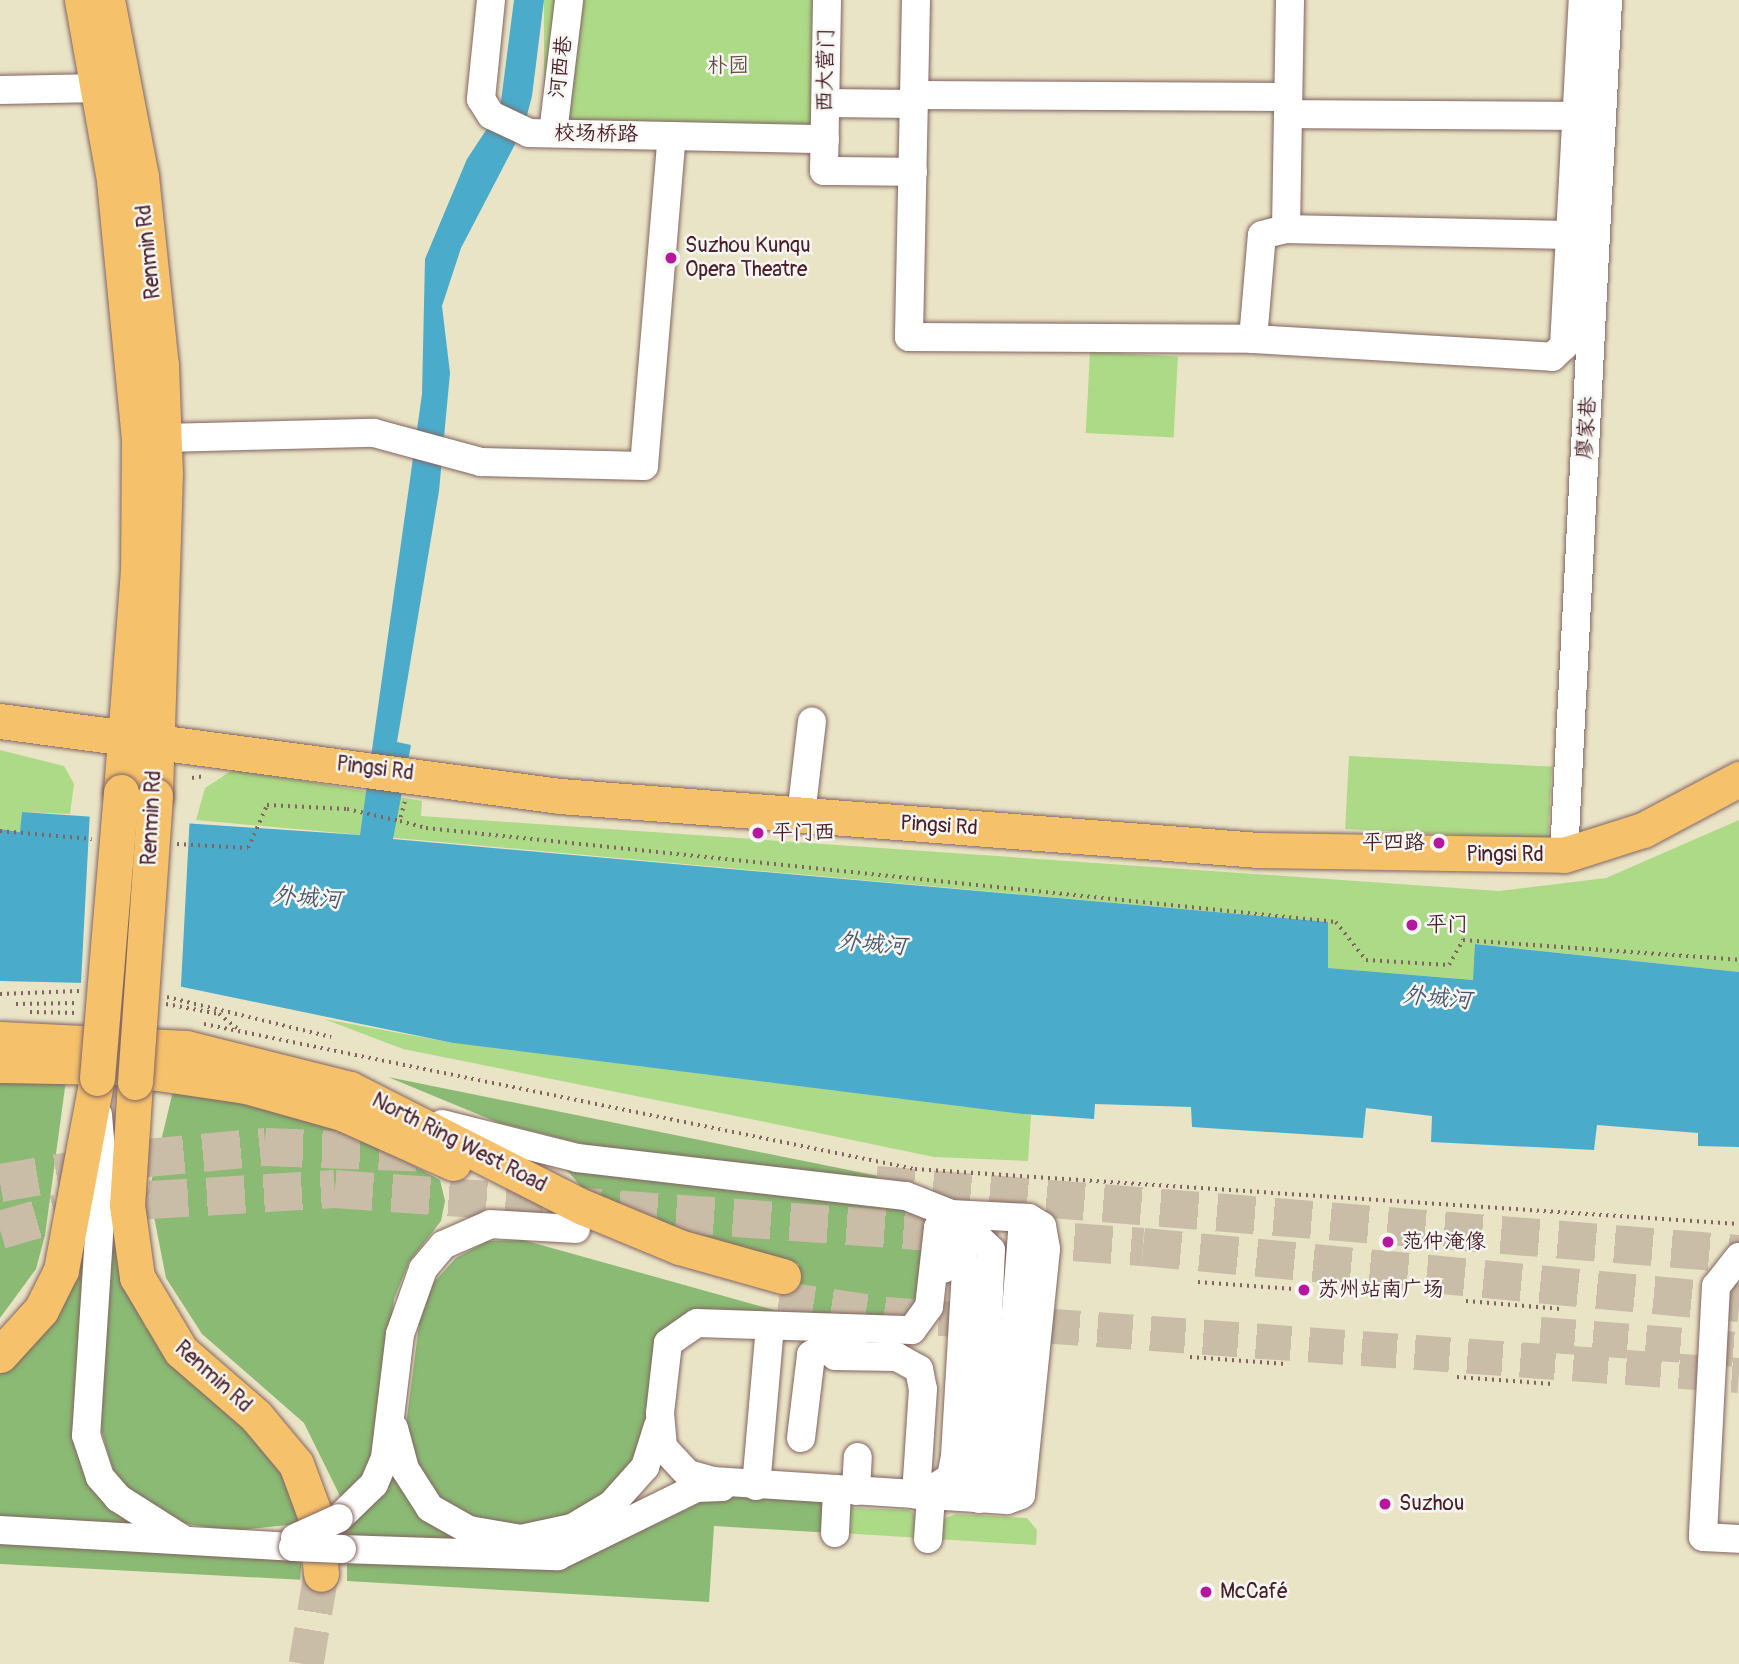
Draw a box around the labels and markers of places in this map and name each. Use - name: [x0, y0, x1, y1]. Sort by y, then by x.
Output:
- place label: Suzhou Kunqu Opera Theatre: [685, 233, 810, 283]
- marker: Suzhou Kunqu Opera Theatre: [663, 250, 679, 266]
- place label: 平门西: [772, 820, 835, 846]
- marker: 平门西: [750, 825, 766, 841]
- place label: 平四路: [1362, 830, 1425, 856]
- marker: 平四路: [1431, 835, 1447, 851]
- place label: 平门: [1426, 912, 1468, 938]
- marker: 平门: [1404, 917, 1420, 933]
- place label: 范仲淹像: [1402, 1229, 1486, 1255]
- marker: 范仲淹像: [1380, 1234, 1396, 1250]
- place label: 苏州站南广场: [1318, 1277, 1444, 1303]
- marker: 苏州站南广场: [1296, 1282, 1312, 1298]
- place label: Suzhou: [1399, 1491, 1464, 1517]
- marker: Suzhou: [1377, 1496, 1393, 1512]
- place label: McCafé: [1220, 1579, 1288, 1605]
- marker: McCafé: [1198, 1584, 1214, 1600]

